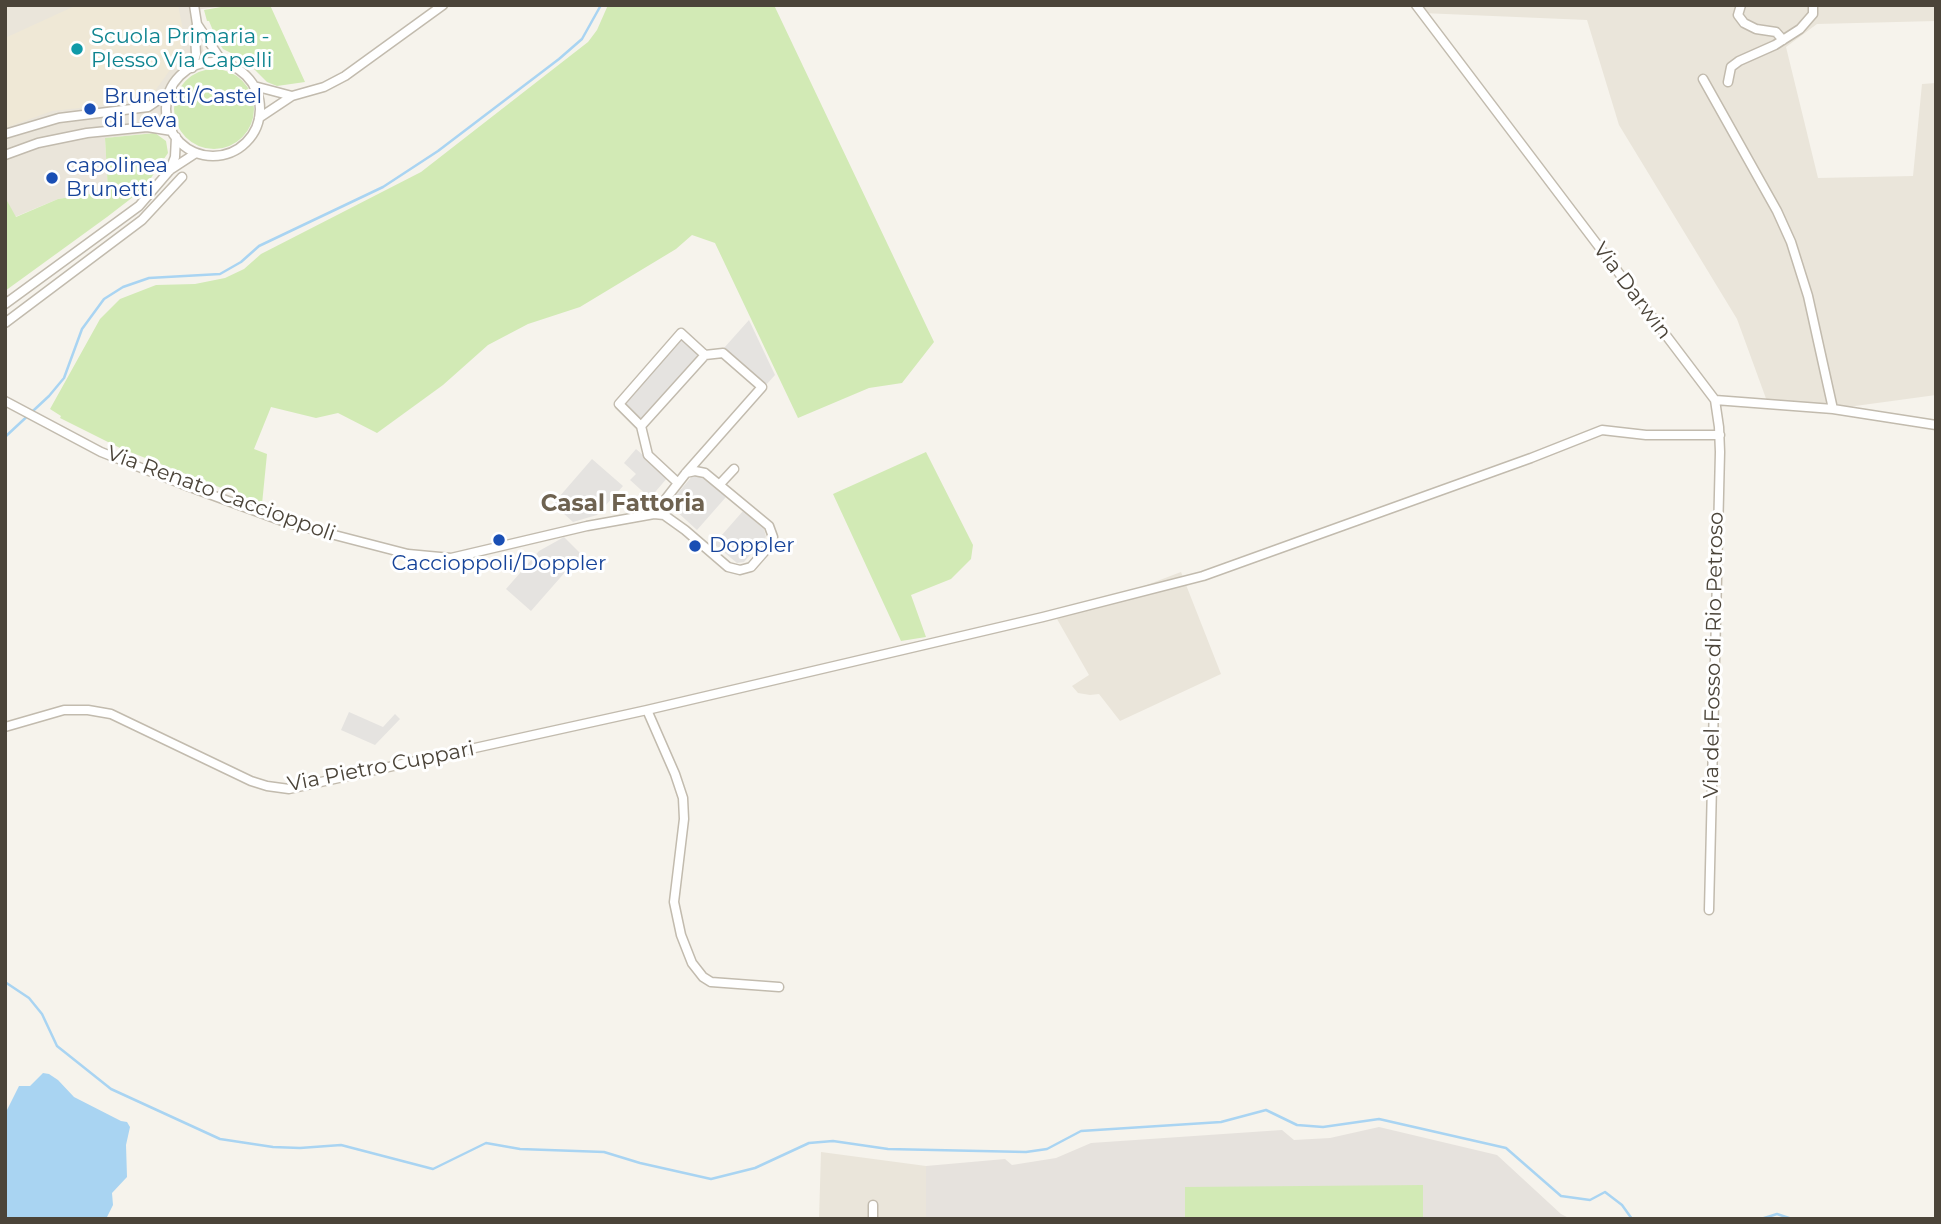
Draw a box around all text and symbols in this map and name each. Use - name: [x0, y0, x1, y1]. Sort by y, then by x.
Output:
- place label: Scuola Primaria - Plesso Via Capelli: [91, 24, 272, 74]
- marker: Scuola Primaria - Plesso Via Capelli: [69, 41, 85, 57]
- place label: Brunetti/Castel di Leva: [104, 84, 262, 134]
- marker: Brunetti/Castel di Leva: [82, 101, 98, 117]
- place label: capolinea Brunetti: [66, 153, 168, 203]
- marker: capolinea Brunetti: [44, 170, 60, 186]
- street label: Via Darwin: [1587, 238, 1677, 344]
- street label: Via Renato Caccioppoli: [103, 441, 339, 547]
- district label: Casal Fattoria: [541, 490, 705, 518]
- street label: Via del Fosso di Rio Petroso: [1699, 511, 1729, 799]
- marker: Caccioppoli/Doppler: [491, 532, 507, 548]
- place label: Doppler: [709, 533, 795, 559]
- marker: Doppler: [687, 538, 703, 554]
- place label: Caccioppoli/Doppler: [392, 551, 606, 577]
- street label: Via Pietro Cuppari: [285, 737, 477, 797]

